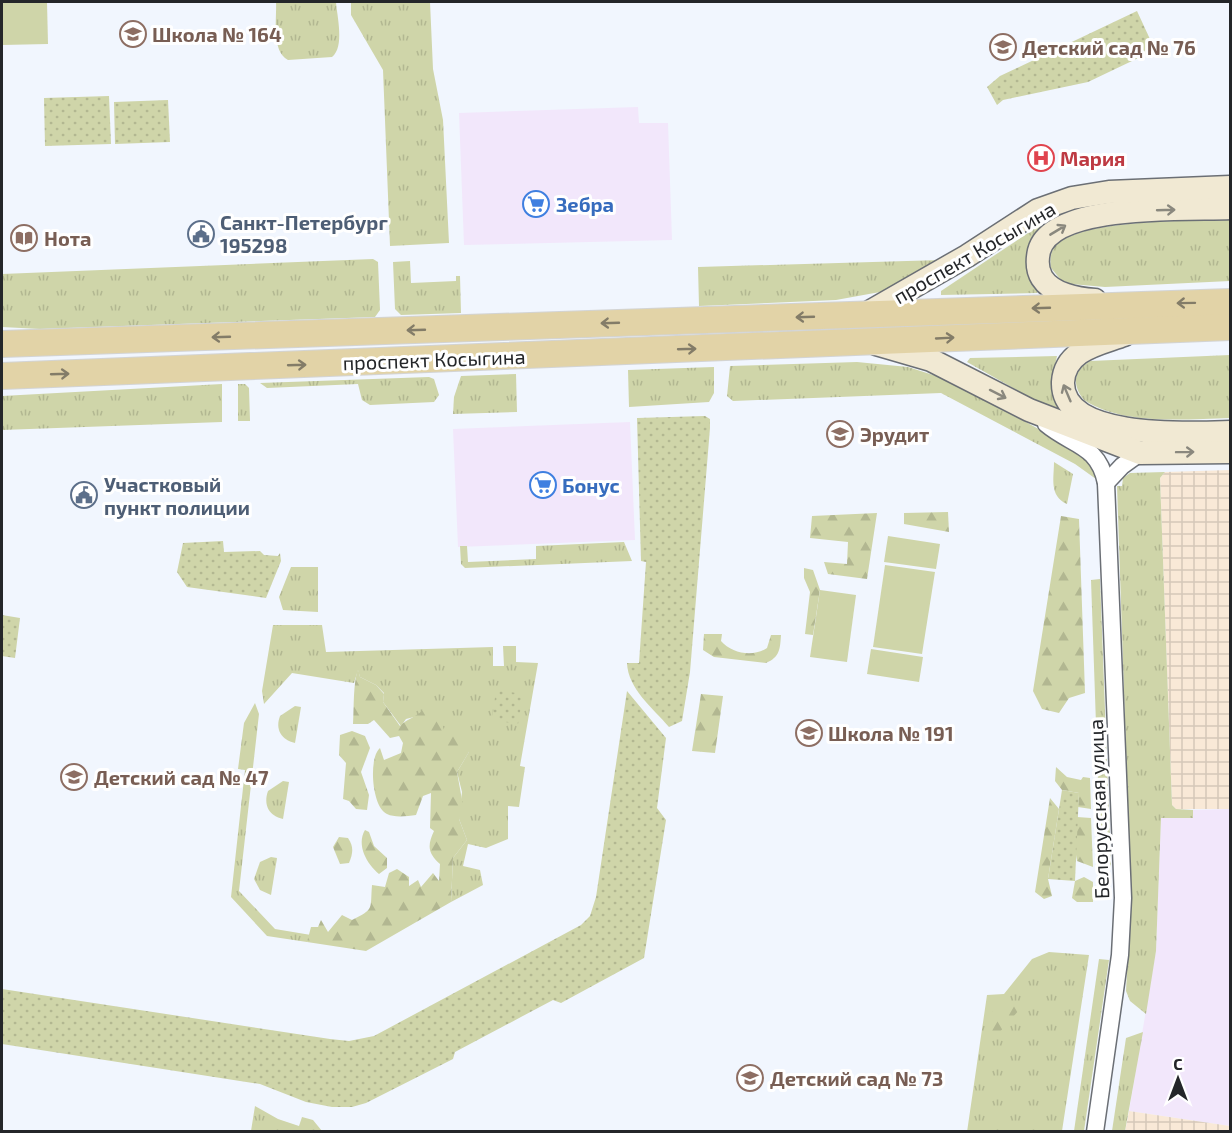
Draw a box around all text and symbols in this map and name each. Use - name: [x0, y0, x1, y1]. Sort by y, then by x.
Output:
- school or university icon: Школа № 164: [118, 19, 148, 49]
- place label: Школа № 164: [152, 22, 282, 46]
- school or university icon: Детский сад № 76: [988, 32, 1018, 62]
- place label: Детский сад № 76: [1022, 35, 1196, 59]
- hospital icon: Мария: [1026, 143, 1056, 173]
- place label: Мария: [1060, 146, 1125, 170]
- supermarket icon: Зебра: [521, 189, 551, 219]
- place label: Зебра: [556, 192, 614, 216]
- street label: проспект Косыгина: [889, 196, 1059, 308]
- one-way arrow: [1155, 205, 1175, 216]
- place label: Санкт-Петербург 195298: [220, 210, 388, 257]
- public building icon: Санкт-Петербург 195298: [186, 219, 216, 249]
- library icon: Нота: [9, 223, 39, 253]
- one-way arrow: [1049, 224, 1066, 236]
- place label: Нота: [44, 226, 91, 250]
- one-way arrow: [1176, 297, 1196, 309]
- one-way arrow: [1031, 302, 1051, 313]
- one-way arrow: [796, 311, 816, 323]
- one-way arrow: [601, 318, 621, 329]
- one-way arrow: [406, 324, 426, 336]
- one-way arrow: [211, 331, 231, 342]
- one-way arrow: [935, 332, 955, 343]
- one-way arrow: [677, 343, 697, 355]
- street label: проспект Косыгина: [342, 344, 526, 374]
- one-way arrow: [286, 360, 306, 371]
- one-way arrow: [49, 369, 69, 380]
- one-way arrow: [1061, 385, 1072, 403]
- one-way arrow: [988, 388, 1006, 400]
- school or university icon: Эрудит: [825, 419, 855, 449]
- place label: Эрудит: [860, 422, 929, 446]
- one-way arrow: [1174, 447, 1194, 458]
- supermarket icon: Бонус: [528, 470, 558, 500]
- place label: Участковый пункт полиции: [104, 472, 250, 519]
- place label: Бонус: [562, 473, 620, 497]
- public building icon: Участковый пункт полиции: [69, 480, 99, 510]
- school or university icon: Школа № 191: [794, 718, 824, 748]
- street label: Белорусская улица: [1083, 719, 1114, 899]
- place label: Школа № 191: [828, 721, 954, 745]
- school or university icon: Детский сад № 47: [59, 762, 89, 792]
- place label: Детский сад № 47: [94, 765, 269, 789]
- north arrow: [1148, 1049, 1208, 1109]
- text: С: [1173, 1054, 1183, 1073]
- school or university icon: Детский сад № 73: [735, 1063, 765, 1093]
- place label: Детский сад № 73: [770, 1066, 943, 1090]

